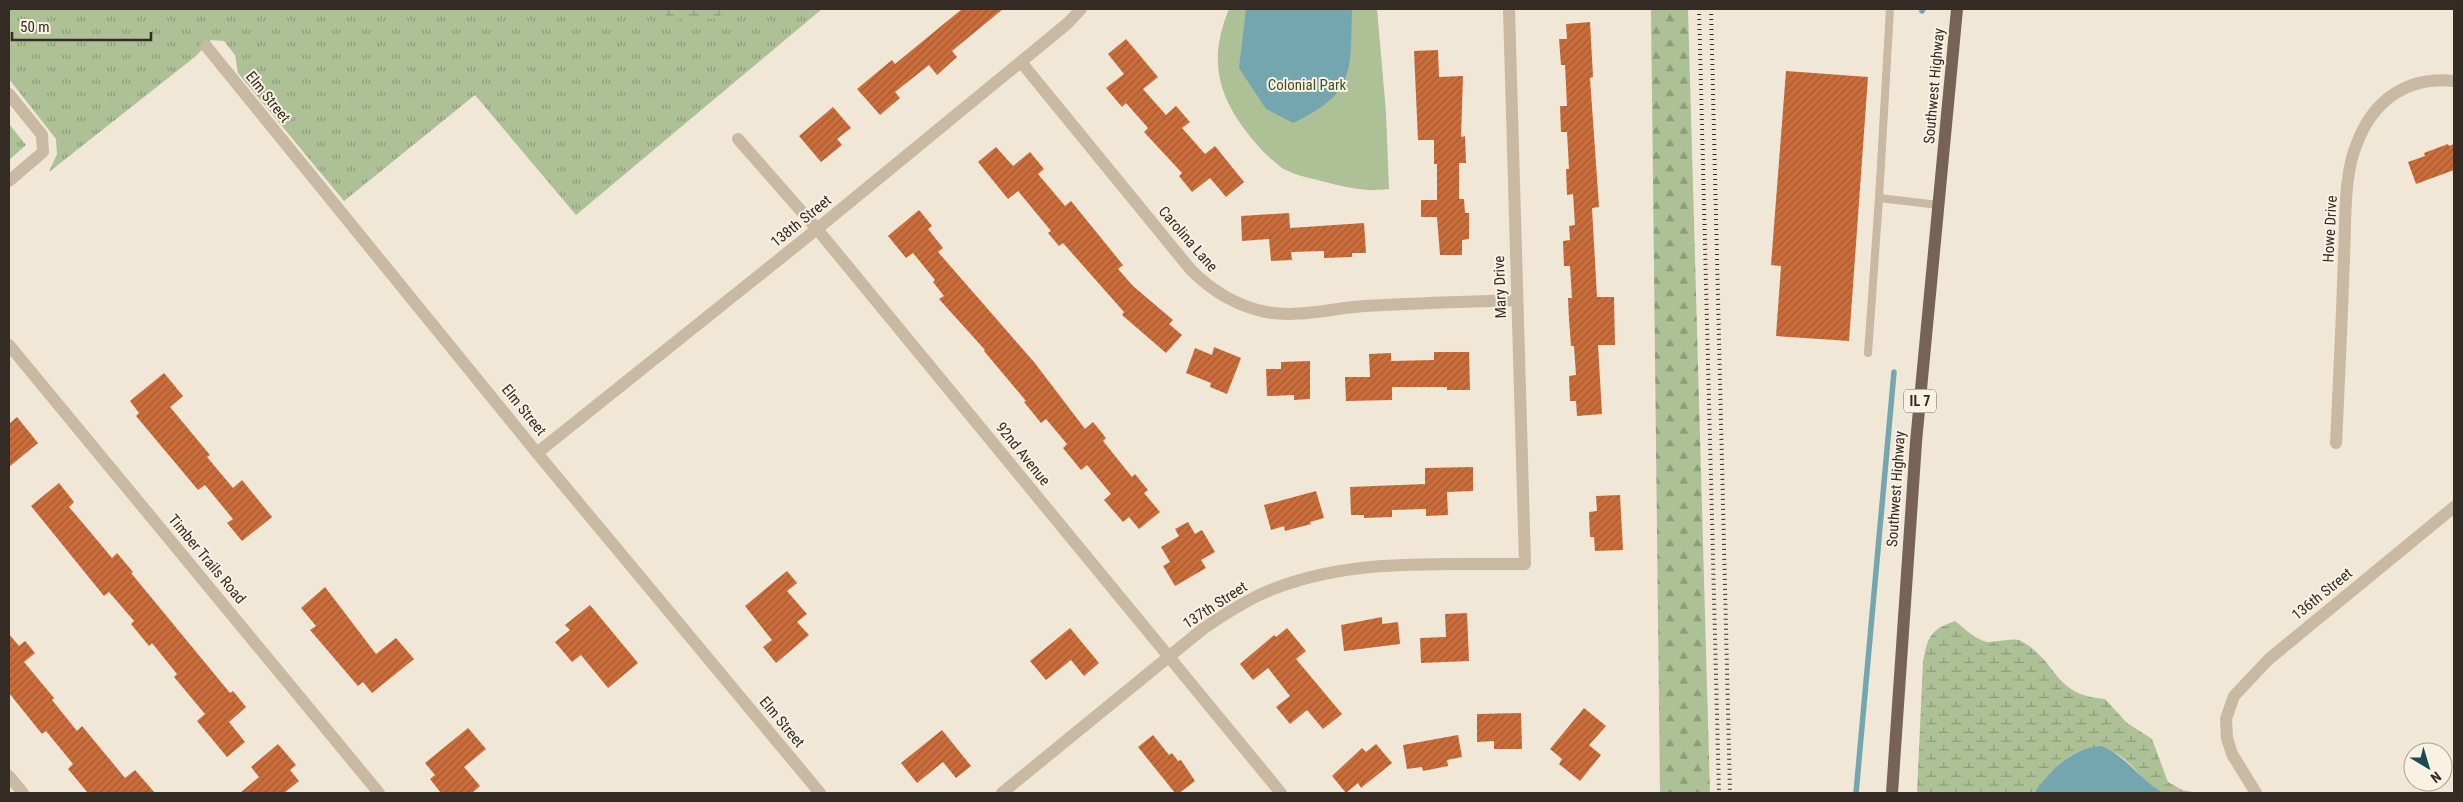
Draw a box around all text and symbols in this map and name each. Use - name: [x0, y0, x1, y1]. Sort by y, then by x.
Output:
- scale bar: [12, 10, 151, 42]
- text: 50 m: [20, 18, 50, 36]
- street label: Southwest Highway: [1920, 27, 1948, 145]
- street label: Elm Street: [242, 68, 294, 126]
- park label: Colonial Park: [1268, 76, 1347, 94]
- street label: 138th Street: [767, 191, 835, 251]
- street label: Howe Drive: [2319, 195, 2341, 263]
- street label: Carolina Lane: [1155, 203, 1221, 275]
- street label: Mary Drive: [1490, 255, 1510, 319]
- street label: Elm Street: [498, 381, 550, 439]
- road number: IL 7: [1904, 390, 1936, 412]
- street label: 92nd Avenue: [992, 419, 1054, 489]
- street label: Southwest Highway: [1883, 430, 1909, 548]
- street label: Timber Trails Road: [165, 511, 249, 607]
- street label: 136th Street: [2288, 564, 2356, 624]
- street label: 137th Street: [1180, 578, 1250, 632]
- street label: Elm Street: [756, 693, 808, 751]
- north arrow: [2403, 742, 2453, 792]
- text: N: [2428, 768, 2444, 786]

